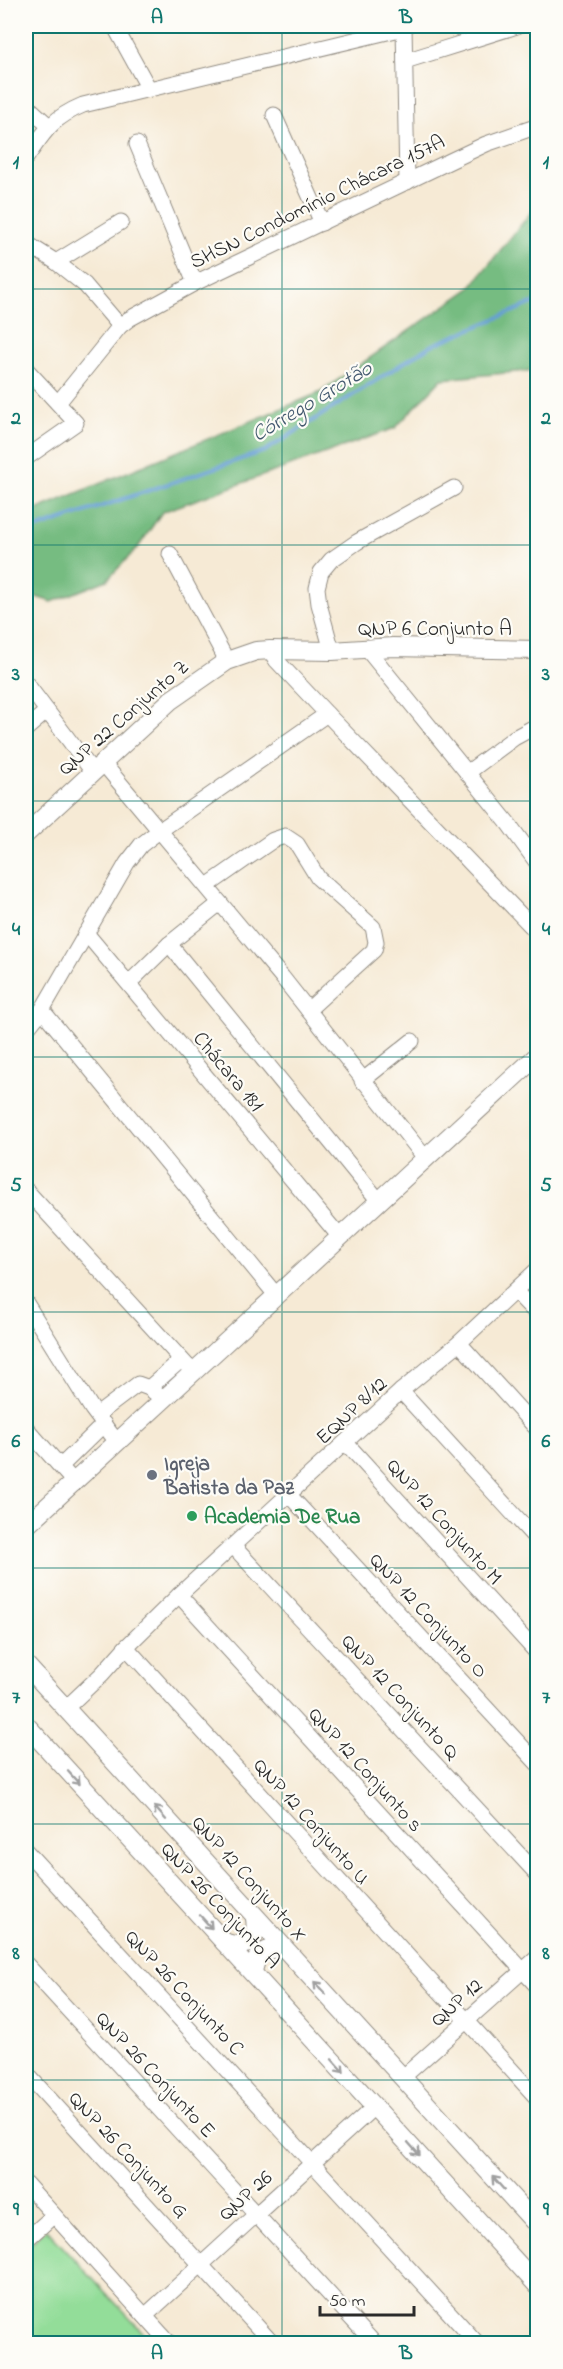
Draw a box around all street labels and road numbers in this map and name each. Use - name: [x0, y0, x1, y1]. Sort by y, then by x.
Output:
- street label: SHSN Condomínio Chácara 157A: [185, 128, 451, 278]
- street label: QNP 6 Conjunto A: [358, 615, 512, 645]
- street label: QNP 22 Conjunto Z: [52, 653, 196, 784]
- street label: Chácara 181: [185, 1025, 270, 1119]
- street label: EQNP 8/12: [310, 1370, 395, 1452]
- street label: QNP 12 Conjunto M: [378, 1452, 509, 1592]
- street label: QNP 12 Conjunto O: [361, 1547, 494, 1686]
- street label: QNP 12 Conjunto Q: [333, 1628, 466, 1767]
- street label: QNP 12 Conjunto s: [300, 1701, 429, 1840]
- street label: QNP 12 Conjunto U: [245, 1752, 376, 1893]
- street label: QNP 12 Conjunto X: [184, 1810, 313, 1949]
- street label: QNP 26 Conjunto A: [153, 1836, 287, 1977]
- street label: QNP 26 Conjunto C: [117, 1924, 250, 2063]
- street label: QNP 12: [425, 1972, 490, 2035]
- street label: QNP 26 Conjunto E: [88, 2005, 221, 2146]
- street label: QNP 26 Conjunto G: [60, 2085, 195, 2226]
- street label: QNP 26: [213, 2164, 280, 2229]

